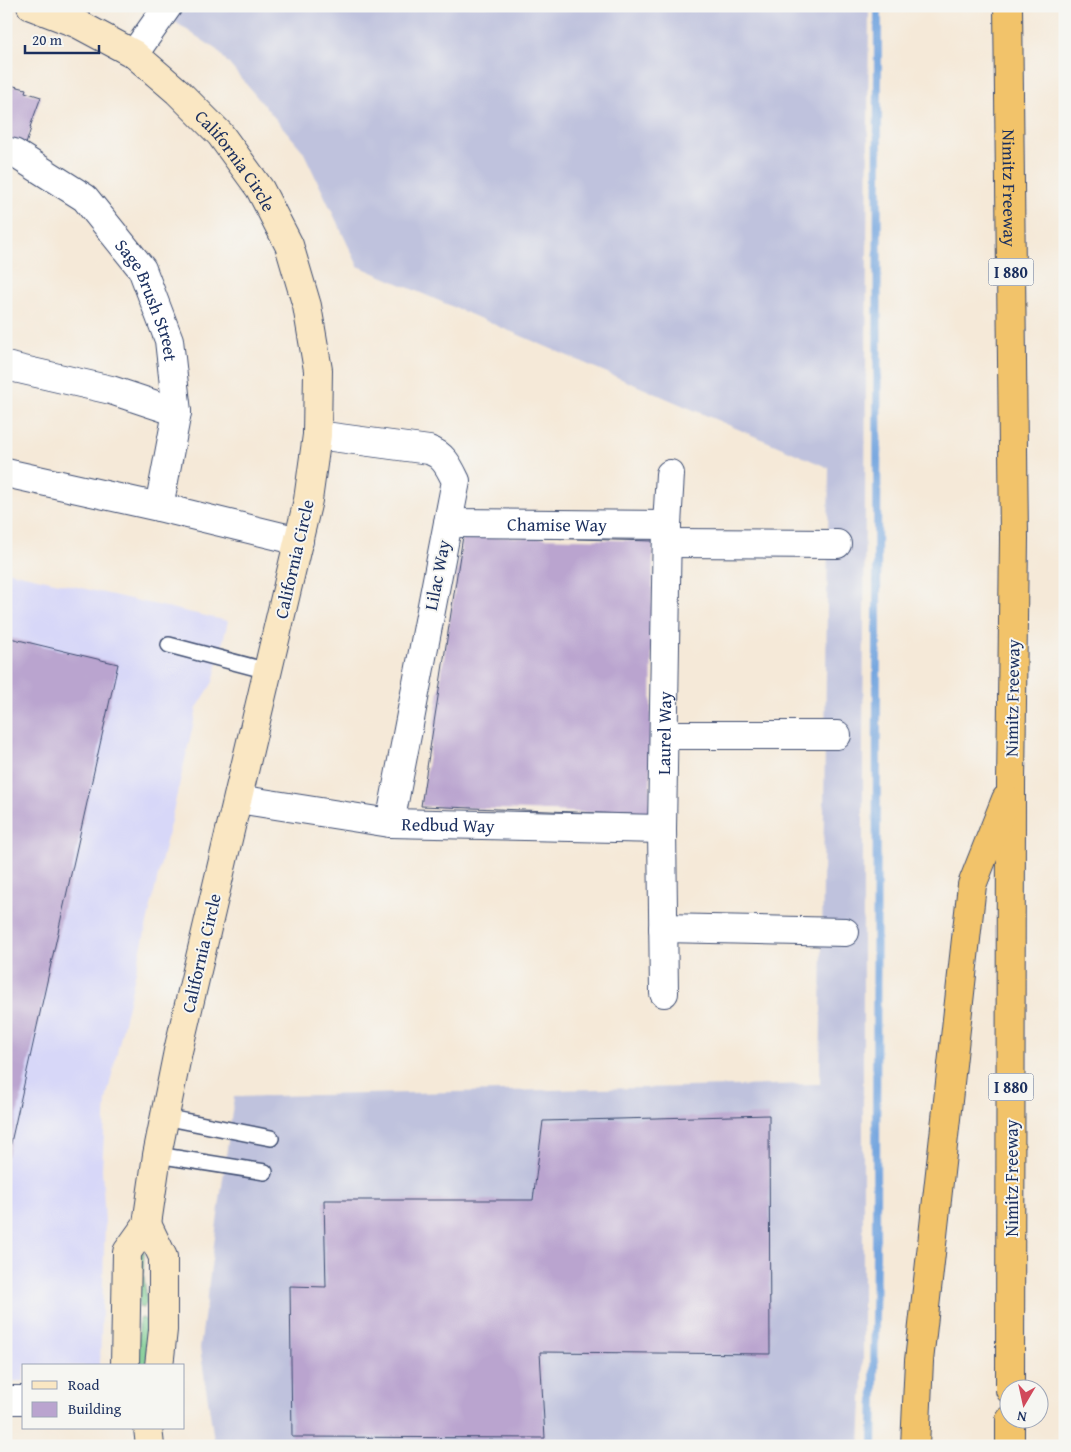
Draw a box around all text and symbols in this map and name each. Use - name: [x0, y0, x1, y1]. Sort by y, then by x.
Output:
- scale bar: [25, 22, 99, 54]
- text: 20 m: [32, 29, 63, 50]
- street label: California Circle: [189, 103, 283, 216]
- street label: Nimitz Freeway: [996, 129, 1024, 247]
- street label: Sage Brush Street: [109, 233, 185, 363]
- road number: I 880: [988, 258, 1034, 286]
- street label: California Circle: [267, 497, 321, 621]
- street label: Chamise Way: [507, 510, 607, 538]
- street label: Lilac Way: [417, 537, 457, 613]
- street label: Nimitz Freeway: [997, 639, 1027, 757]
- street label: Laurel Way: [649, 691, 678, 775]
- street label: Redbud Way: [401, 810, 495, 839]
- street label: California Circle: [174, 891, 228, 1015]
- road number: I 880: [988, 1074, 1034, 1100]
- street label: Nimitz Freeway: [998, 1119, 1025, 1237]
- legend: [22, 1364, 185, 1430]
- text: Road: [68, 1374, 99, 1395]
- north arrow: [998, 1380, 1048, 1430]
- text: Building: [68, 1398, 122, 1419]
- text: N: [1015, 1406, 1028, 1427]

